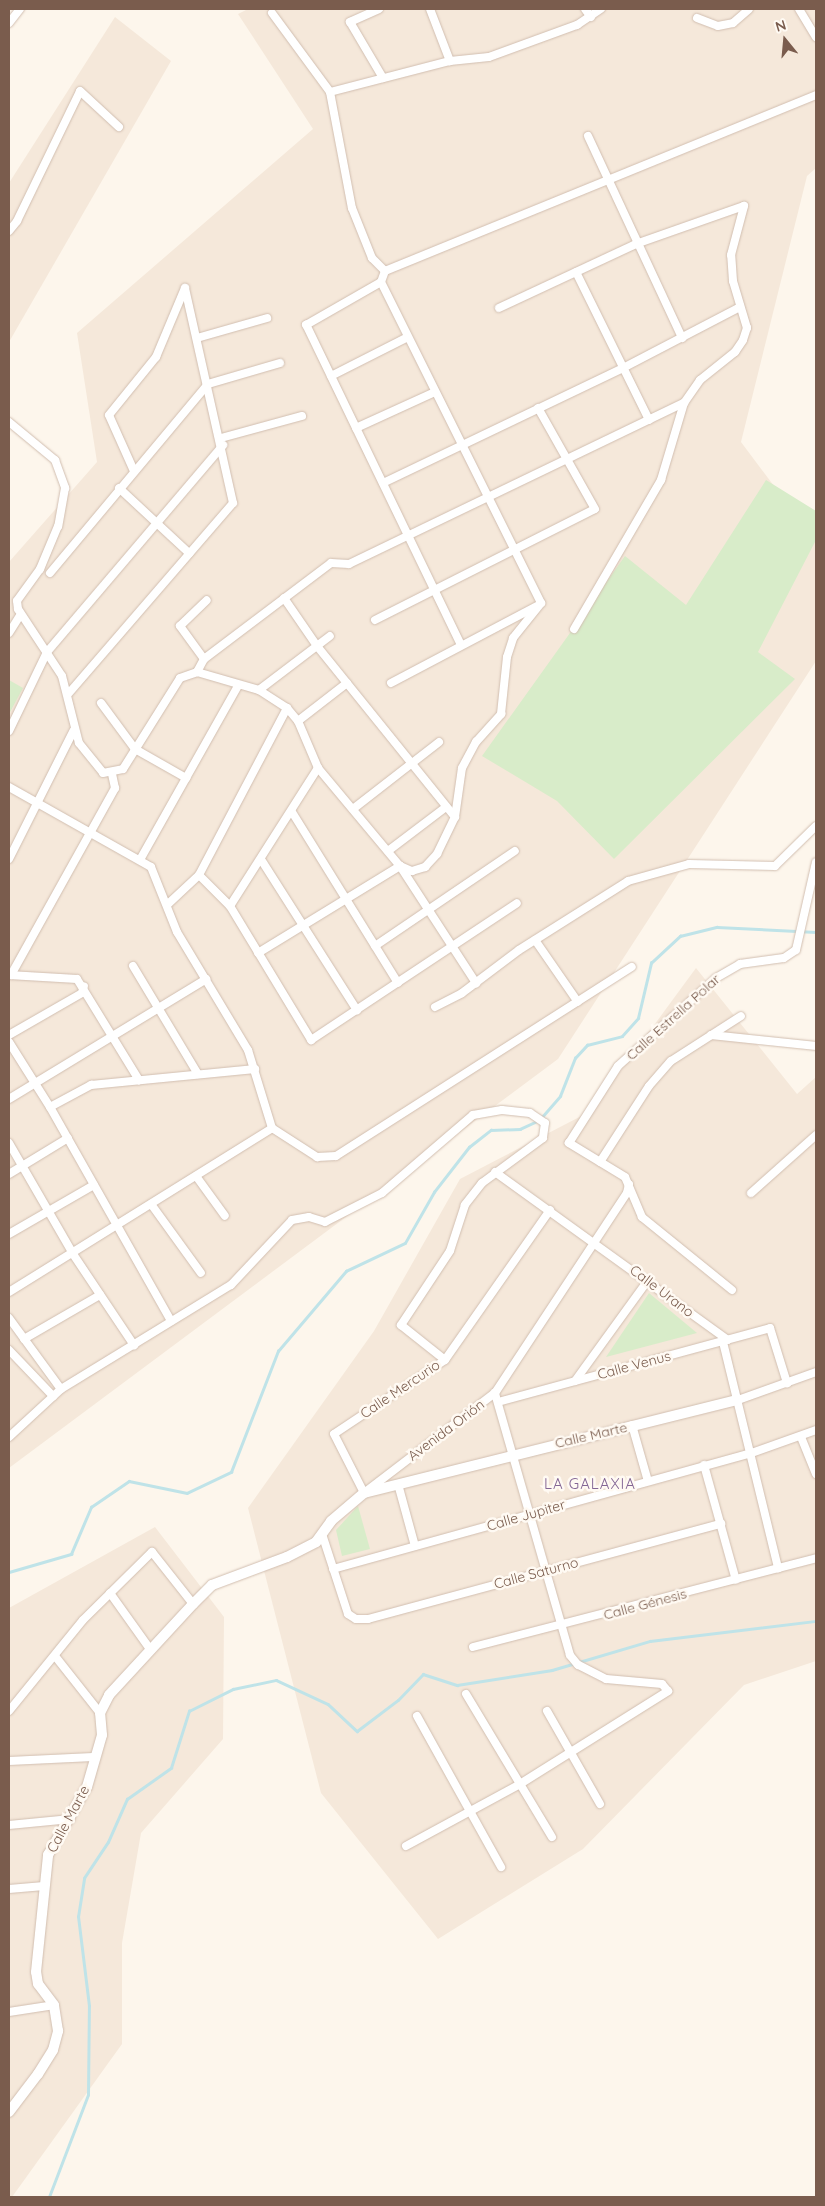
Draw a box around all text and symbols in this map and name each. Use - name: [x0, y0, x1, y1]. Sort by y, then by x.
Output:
- north arrow: [760, 15, 810, 65]
- text: N: [773, 16, 788, 36]
- street label: Calle Estrella Polar: [623, 970, 723, 1064]
- street label: Calle Urano: [627, 1261, 697, 1321]
- street label: Calle Venus: [596, 1347, 672, 1383]
- street label: Calle Mercurio: [357, 1356, 443, 1422]
- street label: Avenida Orión: [404, 1396, 488, 1464]
- street label: Calle Marte: [553, 1419, 629, 1451]
- district label: LA GALAXIA: [543, 1475, 637, 1493]
- street label: Calle Jupiter: [485, 1496, 567, 1534]
- street label: Calle Saturno: [492, 1554, 580, 1592]
- street label: Calle Génesis: [602, 1585, 688, 1623]
- street label: Calle Marte: [43, 1783, 93, 1855]

